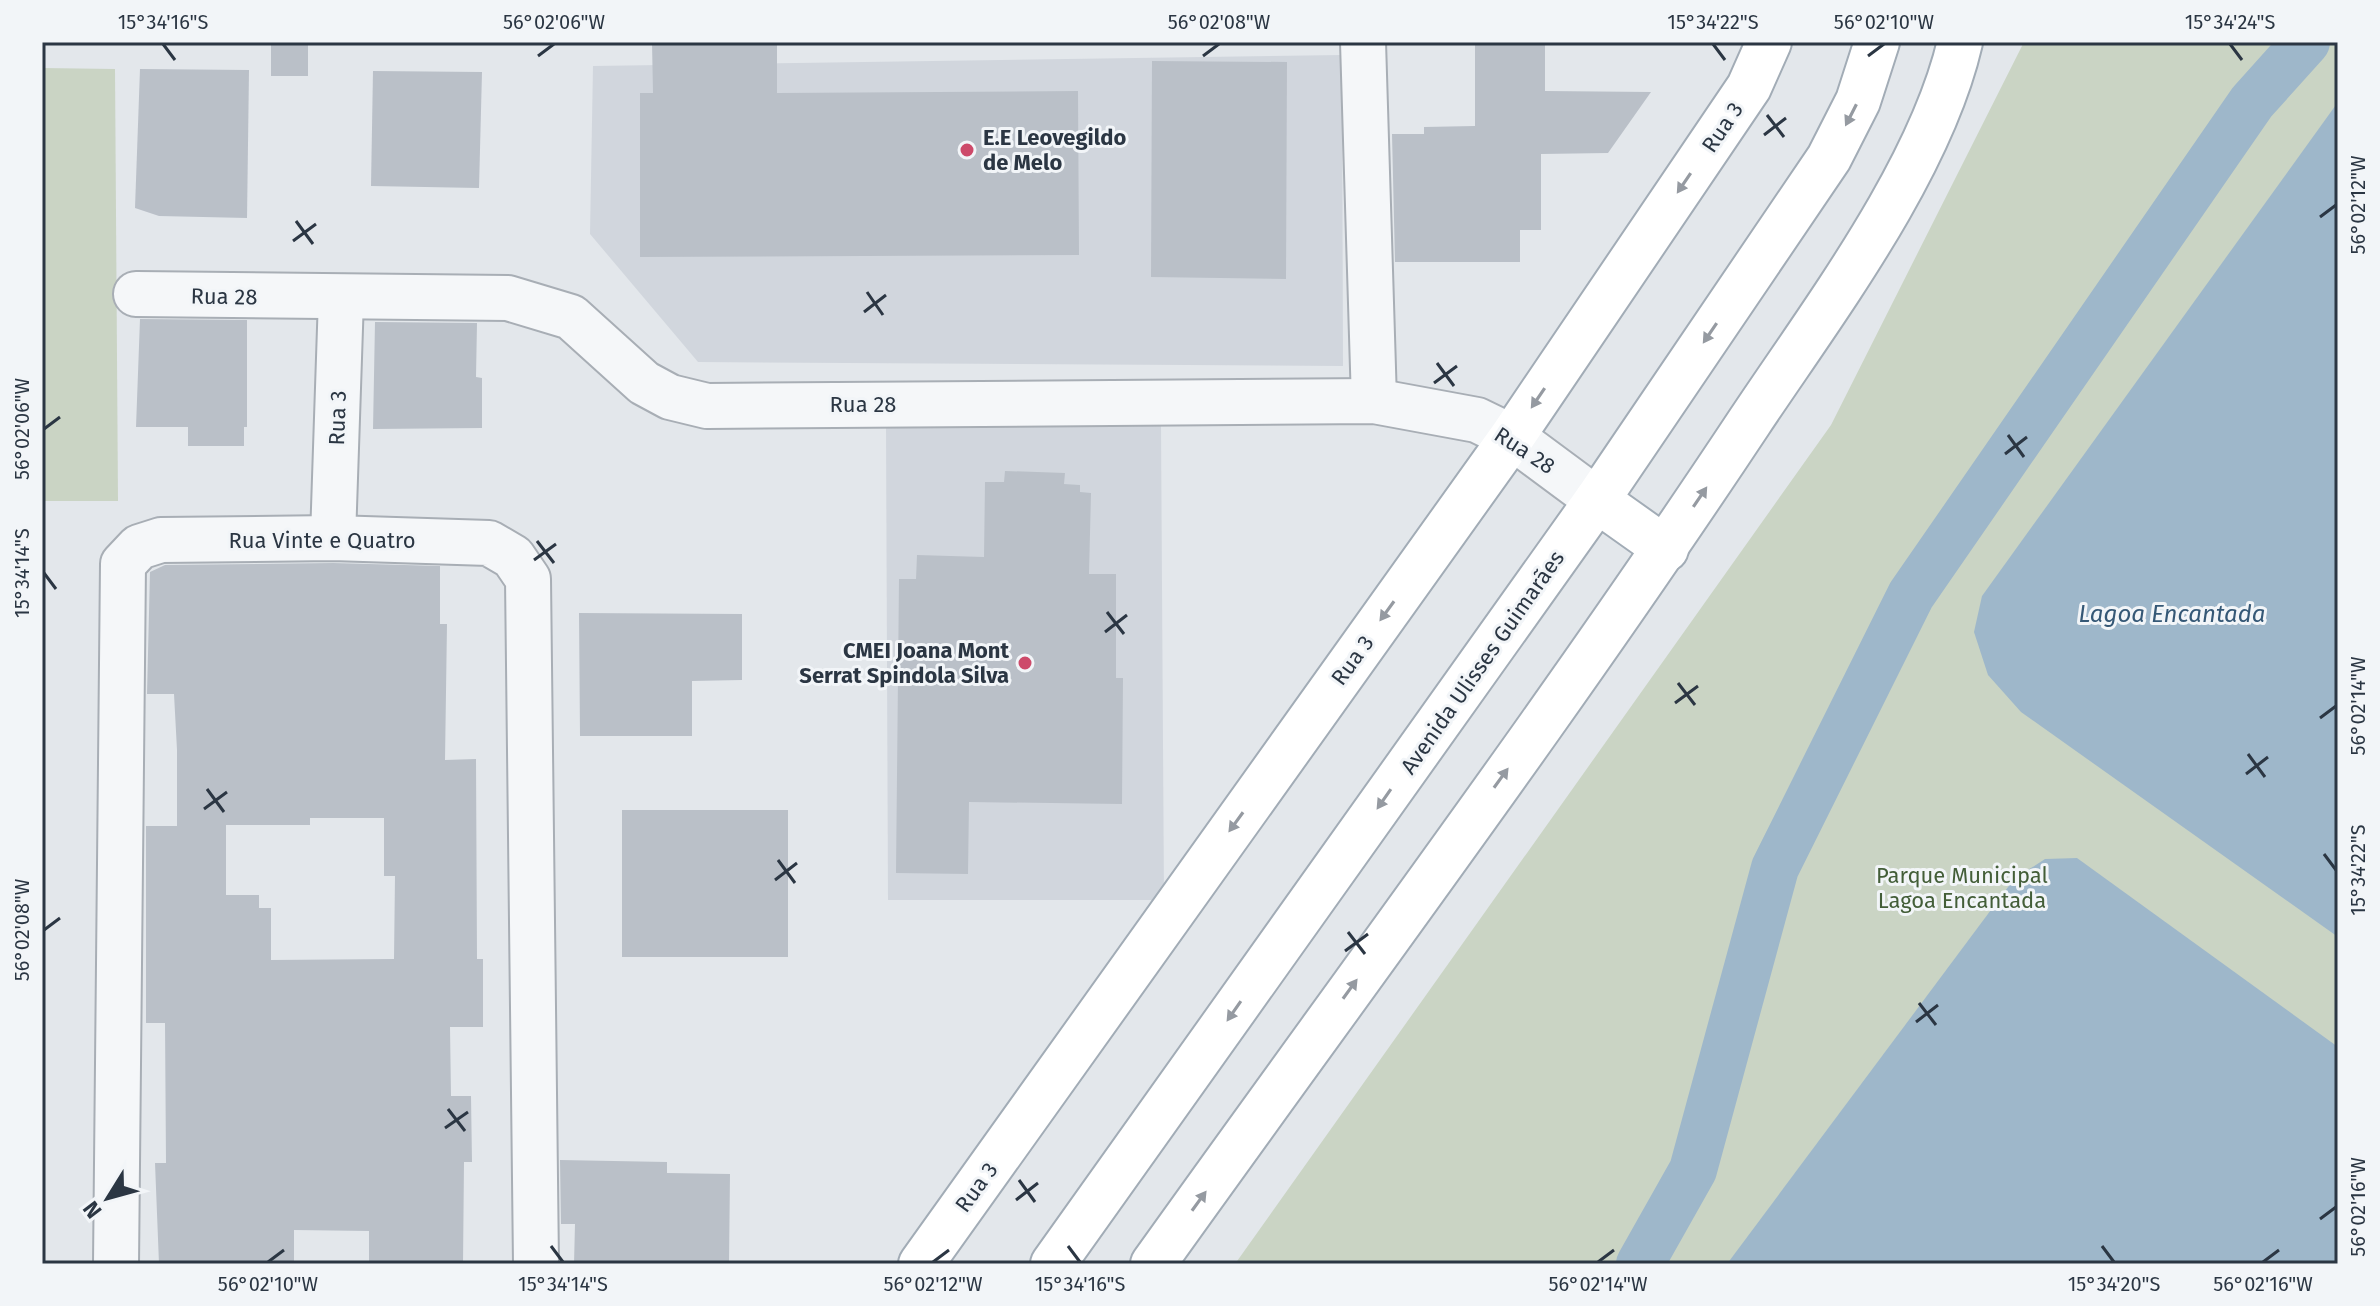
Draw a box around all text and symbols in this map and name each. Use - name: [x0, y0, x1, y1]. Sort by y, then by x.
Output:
- text: 15°34'16"S: [118, 10, 208, 34]
- text: 56°02'06"W: [503, 10, 605, 34]
- text: 56°02'08"W: [1168, 10, 1271, 34]
- text: 15°34'22"S: [1667, 10, 1759, 34]
- text: 56°02'10"W: [1834, 10, 1935, 34]
- text: 15°34'24"S: [2185, 10, 2275, 34]
- street label: Rua 3: [1696, 97, 1749, 158]
- one-way arrow: [1844, 103, 1857, 126]
- place label: E.E Leovegildo de Melo: [983, 124, 1126, 176]
- marker: E.E Leovegildo de Melo: [958, 141, 976, 159]
- text: 56°02'12"W: [2346, 155, 2370, 255]
- one-way arrow: [1677, 173, 1692, 194]
- street label: Rua 28: [190, 282, 258, 311]
- one-way arrow: [1703, 323, 1718, 344]
- text: 56°02'06"W: [10, 378, 34, 480]
- one-way arrow: [1530, 388, 1545, 409]
- street label: Rua 3: [323, 390, 352, 446]
- street label: Rua 28: [830, 391, 896, 418]
- street label: Rua 28: [1489, 421, 1560, 480]
- one-way arrow: [1692, 486, 1707, 508]
- street label: Rua Vinte e Quatro: [228, 527, 416, 554]
- text: 15°34'14"S: [10, 528, 34, 618]
- street label: Avenida Ulisses Guimarães: [1395, 545, 1570, 779]
- one-way arrow: [1380, 600, 1396, 621]
- water label: Lagoa Encantada: [2079, 600, 2265, 628]
- street label: Rua 3: [1325, 630, 1379, 690]
- place label: CMEI Joana Mont Serrat Spindola Silva: [799, 637, 1010, 689]
- marker: CMEI Joana Mont Serrat Spindola Silva: [1016, 654, 1034, 672]
- text: 56°02'14"W: [2346, 656, 2370, 755]
- one-way arrow: [1493, 767, 1508, 788]
- one-way arrow: [1377, 788, 1393, 809]
- one-way arrow: [1229, 812, 1245, 833]
- text: 15°34'22"S: [2346, 824, 2370, 916]
- park label: Parque Municipal Lagoa Encantada: [1876, 862, 2048, 914]
- text: 56°02'08"W: [10, 878, 34, 981]
- one-way arrow: [1342, 979, 1357, 1000]
- one-way arrow: [1227, 1000, 1242, 1021]
- street label: Rua 3: [949, 1157, 1003, 1217]
- text: 56°02'16"W: [2346, 1157, 2370, 1257]
- north arrow: [68, 1158, 148, 1238]
- one-way arrow: [1190, 1190, 1206, 1211]
- text: N: [77, 1196, 108, 1224]
- text: 56°02'10"W: [218, 1272, 319, 1296]
- text: 15°34'14"S: [518, 1272, 608, 1296]
- text: 56°02'12"W: [883, 1272, 983, 1296]
- text: 15°34'16"S: [1035, 1272, 1125, 1296]
- text: 56°02'14"W: [1549, 1272, 1648, 1296]
- text: 15°34'20"S: [2068, 1272, 2160, 1296]
- text: 56°02'16"W: [2213, 1272, 2313, 1296]

